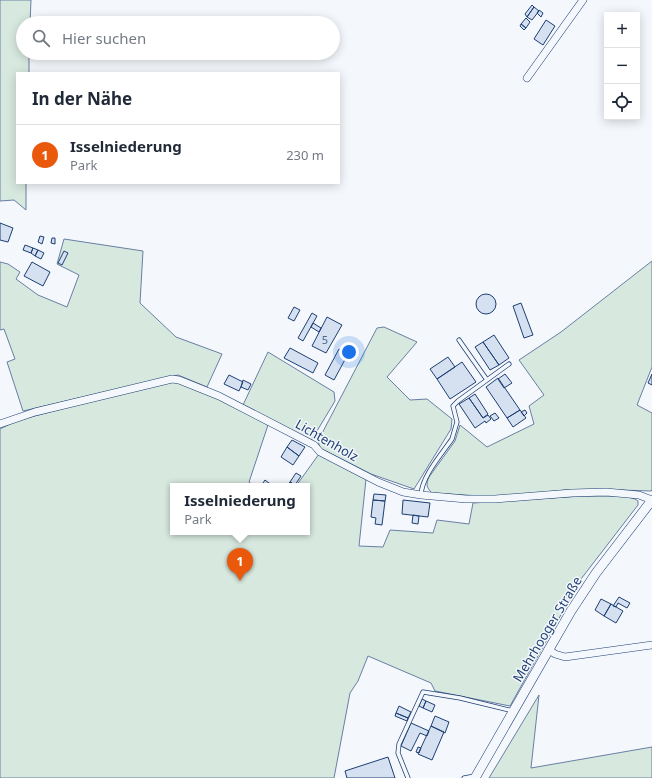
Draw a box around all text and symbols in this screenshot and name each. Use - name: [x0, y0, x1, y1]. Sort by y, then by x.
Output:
- map controls: [604, 12, 640, 120]
- button: +: [604, 12, 640, 48]
- search box: [16, 16, 340, 60]
- icon: search: [30, 27, 52, 49]
- text: Hier suchen: [62, 28, 146, 48]
- button: −: [604, 48, 640, 84]
- button: locate: [604, 84, 640, 120]
- text: In der Nähe: [32, 87, 132, 110]
- text: Isselniederung: [70, 136, 182, 156]
- text: 1: [41, 146, 49, 164]
- text: 230 m: [286, 146, 324, 164]
- text: Park: [70, 156, 97, 174]
- house number: 5: [322, 332, 328, 347]
- your location: [339, 342, 359, 362]
- street label: Lichtenholz: [292, 415, 362, 465]
- popup: [170, 483, 310, 535]
- text: Isselniederung: [184, 490, 296, 510]
- text: Park: [184, 510, 212, 528]
- pin: 1: [227, 548, 253, 581]
- street label: Mehrhooger Straße: [508, 573, 586, 685]

